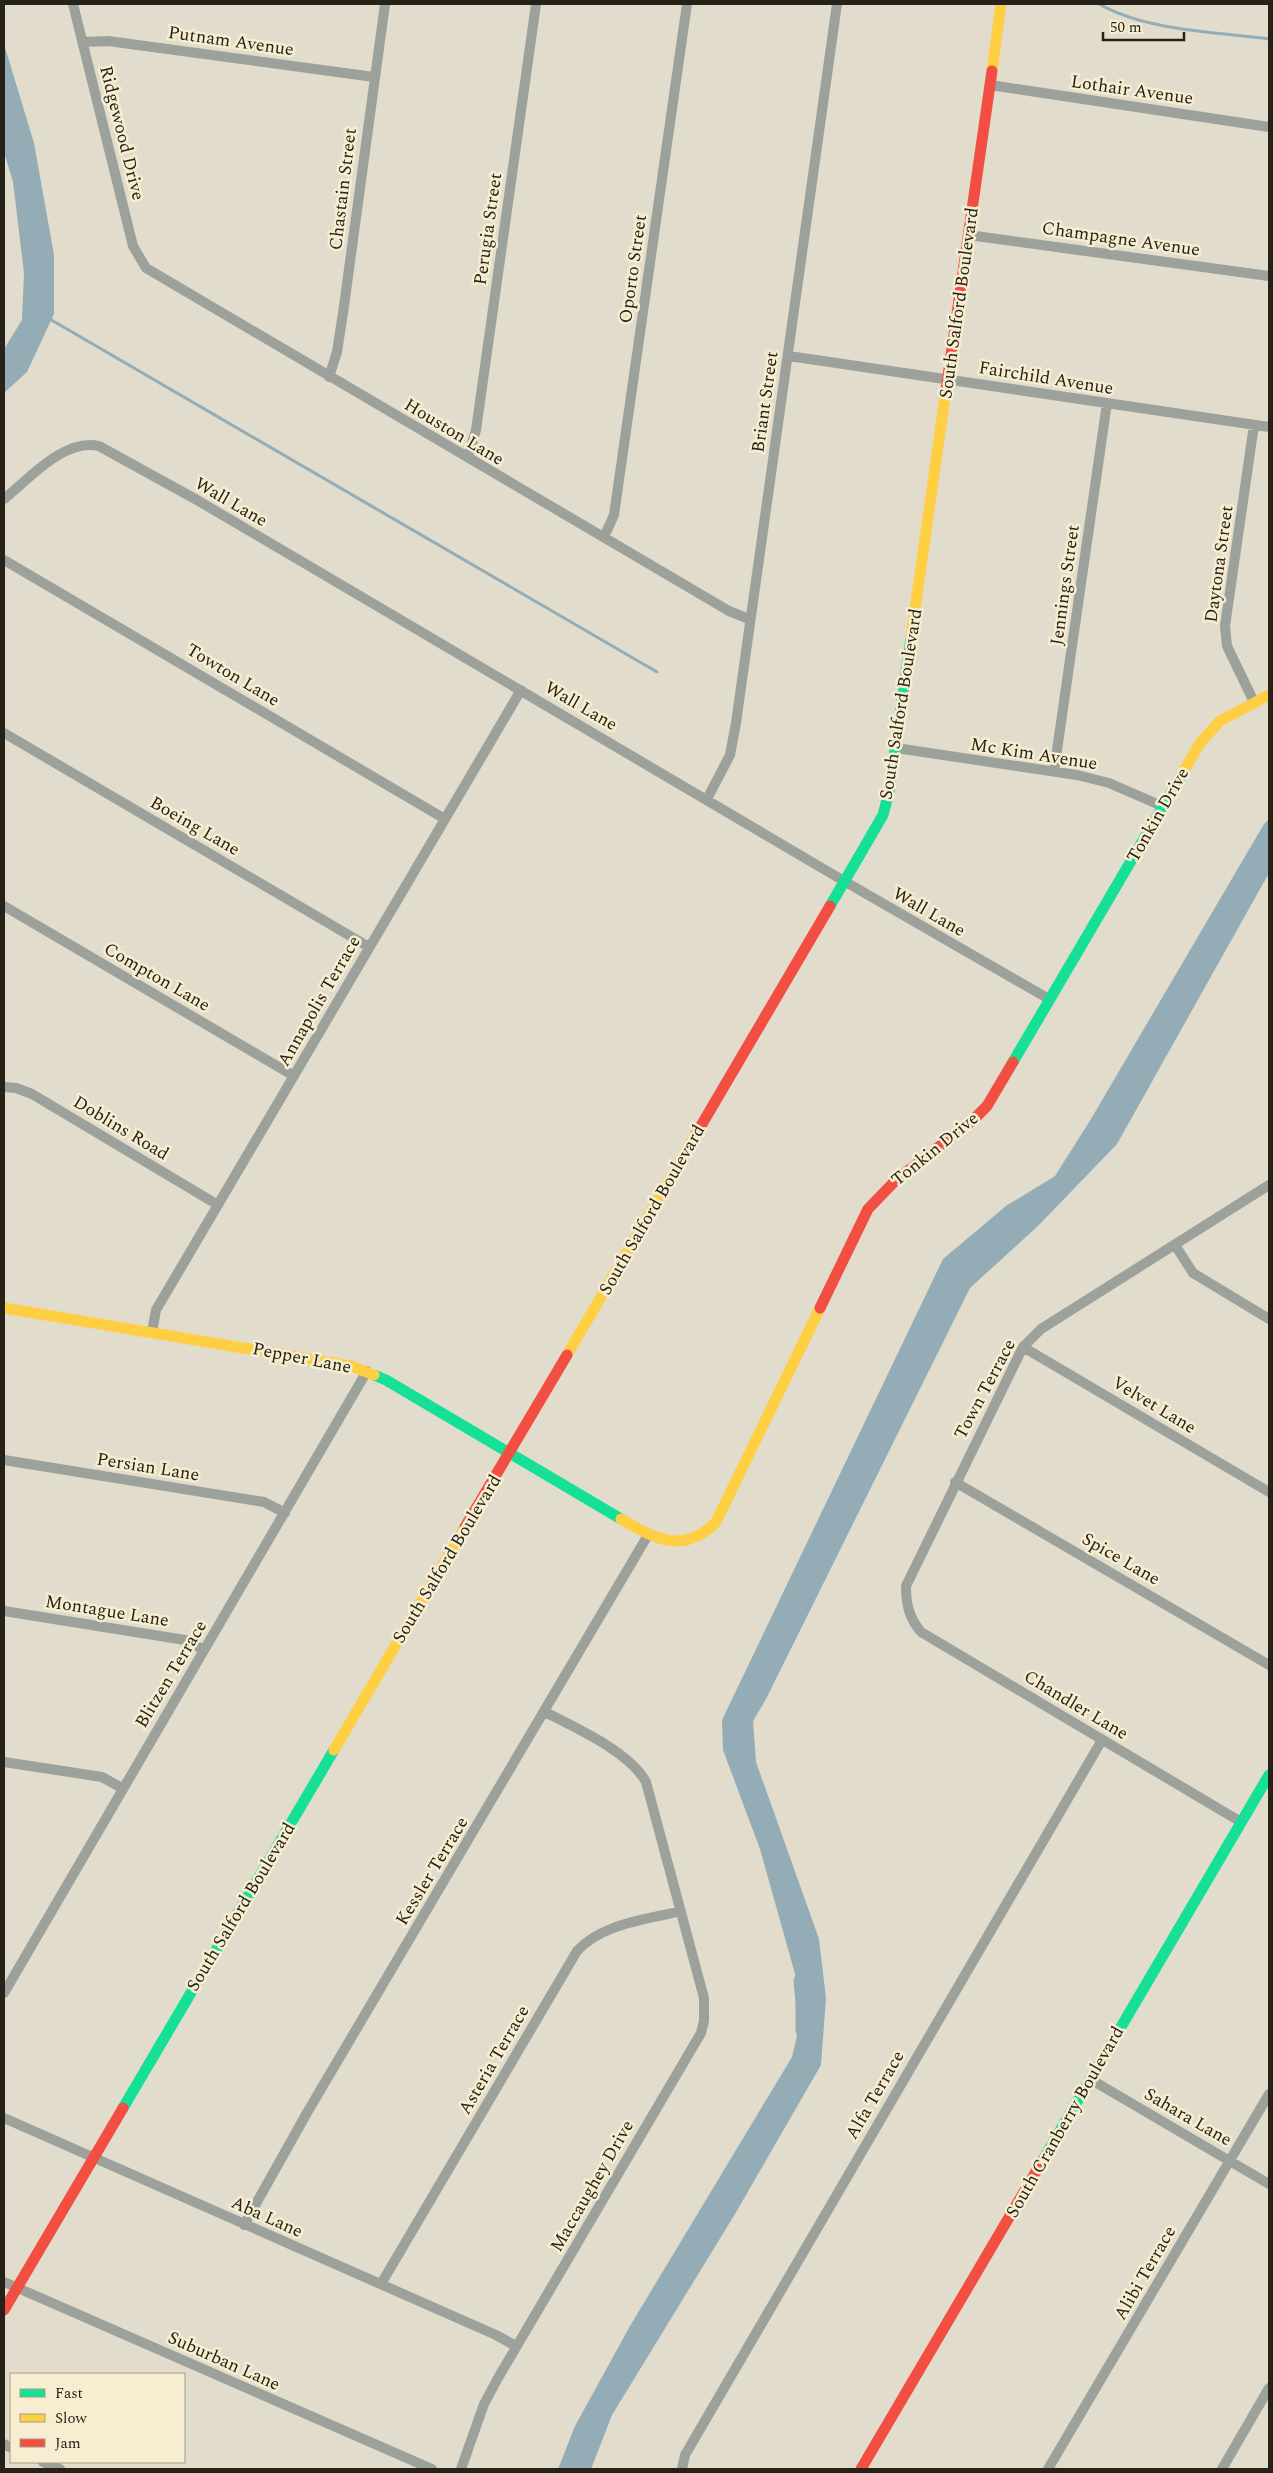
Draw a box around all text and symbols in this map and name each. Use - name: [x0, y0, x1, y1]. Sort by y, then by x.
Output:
- scale bar: [1103, 10, 1184, 42]
- text: 50 m: [1110, 16, 1142, 39]
- street label: Putnam Avenue: [166, 19, 296, 63]
- street label: Ridgewood Drive: [92, 63, 152, 203]
- street label: Lothair Avenue: [1069, 68, 1195, 112]
- street label: Chastain Street: [322, 126, 364, 252]
- street label: Perugia Street: [467, 171, 509, 287]
- street label: South Salford Boulevard: [932, 206, 986, 400]
- street label: Oporto Street: [612, 213, 654, 325]
- street label: Champagne Avenue: [1040, 215, 1202, 263]
- street label: Briant Street: [745, 350, 785, 454]
- street label: Fairchild Avenue: [977, 354, 1115, 402]
- street label: Houston Lane: [399, 391, 509, 473]
- street label: Wall Lane: [189, 470, 273, 534]
- street label: Daytona Street: [1197, 504, 1241, 624]
- street label: Jennings Street: [1043, 523, 1087, 647]
- street label: South Salford Boulevard: [873, 607, 929, 801]
- street label: Towton Lane: [181, 636, 285, 714]
- street label: Wall Lane: [539, 674, 623, 738]
- street label: Mc Kim Avenue: [969, 731, 1099, 777]
- street label: Tonkin Drive: [1120, 762, 1196, 868]
- street label: Boeing Lane: [145, 789, 245, 863]
- street label: Wall Lane: [887, 880, 971, 944]
- street label: Annapolis Terrace: [271, 931, 367, 1071]
- street label: Compton Lane: [99, 936, 215, 1018]
- street label: Doblins Road: [68, 1089, 174, 1167]
- street label: Tonkin Drive: [885, 1105, 985, 1193]
- street label: South Salford Boulevard: [592, 1120, 712, 1300]
- street label: Town Terrace: [947, 1334, 1023, 1444]
- street label: Pepper Lane: [250, 1335, 354, 1381]
- street label: Velvet Lane: [1107, 1369, 1201, 1441]
- street label: Persian Lane: [95, 1446, 201, 1488]
- street label: South Salford Boulevard: [386, 1469, 508, 1649]
- street label: Spice Lane: [1077, 1526, 1165, 1592]
- street label: Montague Lane: [43, 1588, 171, 1634]
- street label: Blitzen Terrace: [128, 1615, 214, 1733]
- street label: Chandler Lane: [1019, 1663, 1133, 1747]
- street label: Kessler Terrace: [389, 1811, 475, 1931]
- street label: South Salford Boulevard: [180, 1817, 302, 1997]
- street label: Asteria Terrace: [452, 2000, 536, 2120]
- street label: South Cranberry Boulevard: [999, 2021, 1131, 2223]
- street label: Alfa Terrace: [839, 2046, 911, 2144]
- street label: Sahara Lane: [1139, 2081, 1237, 2153]
- street label: Maccaughey Drive: [543, 2115, 641, 2257]
- street label: Aba Lane: [227, 2189, 307, 2245]
- street label: Alibi Terrace: [1107, 2221, 1183, 2325]
- street label: Suburban Lane: [164, 2324, 284, 2398]
- legend: [10, 2373, 185, 2463]
- text: Fast: [55, 2382, 83, 2405]
- text: Slow: [55, 2407, 87, 2430]
- text: Jam: [55, 2432, 81, 2455]

